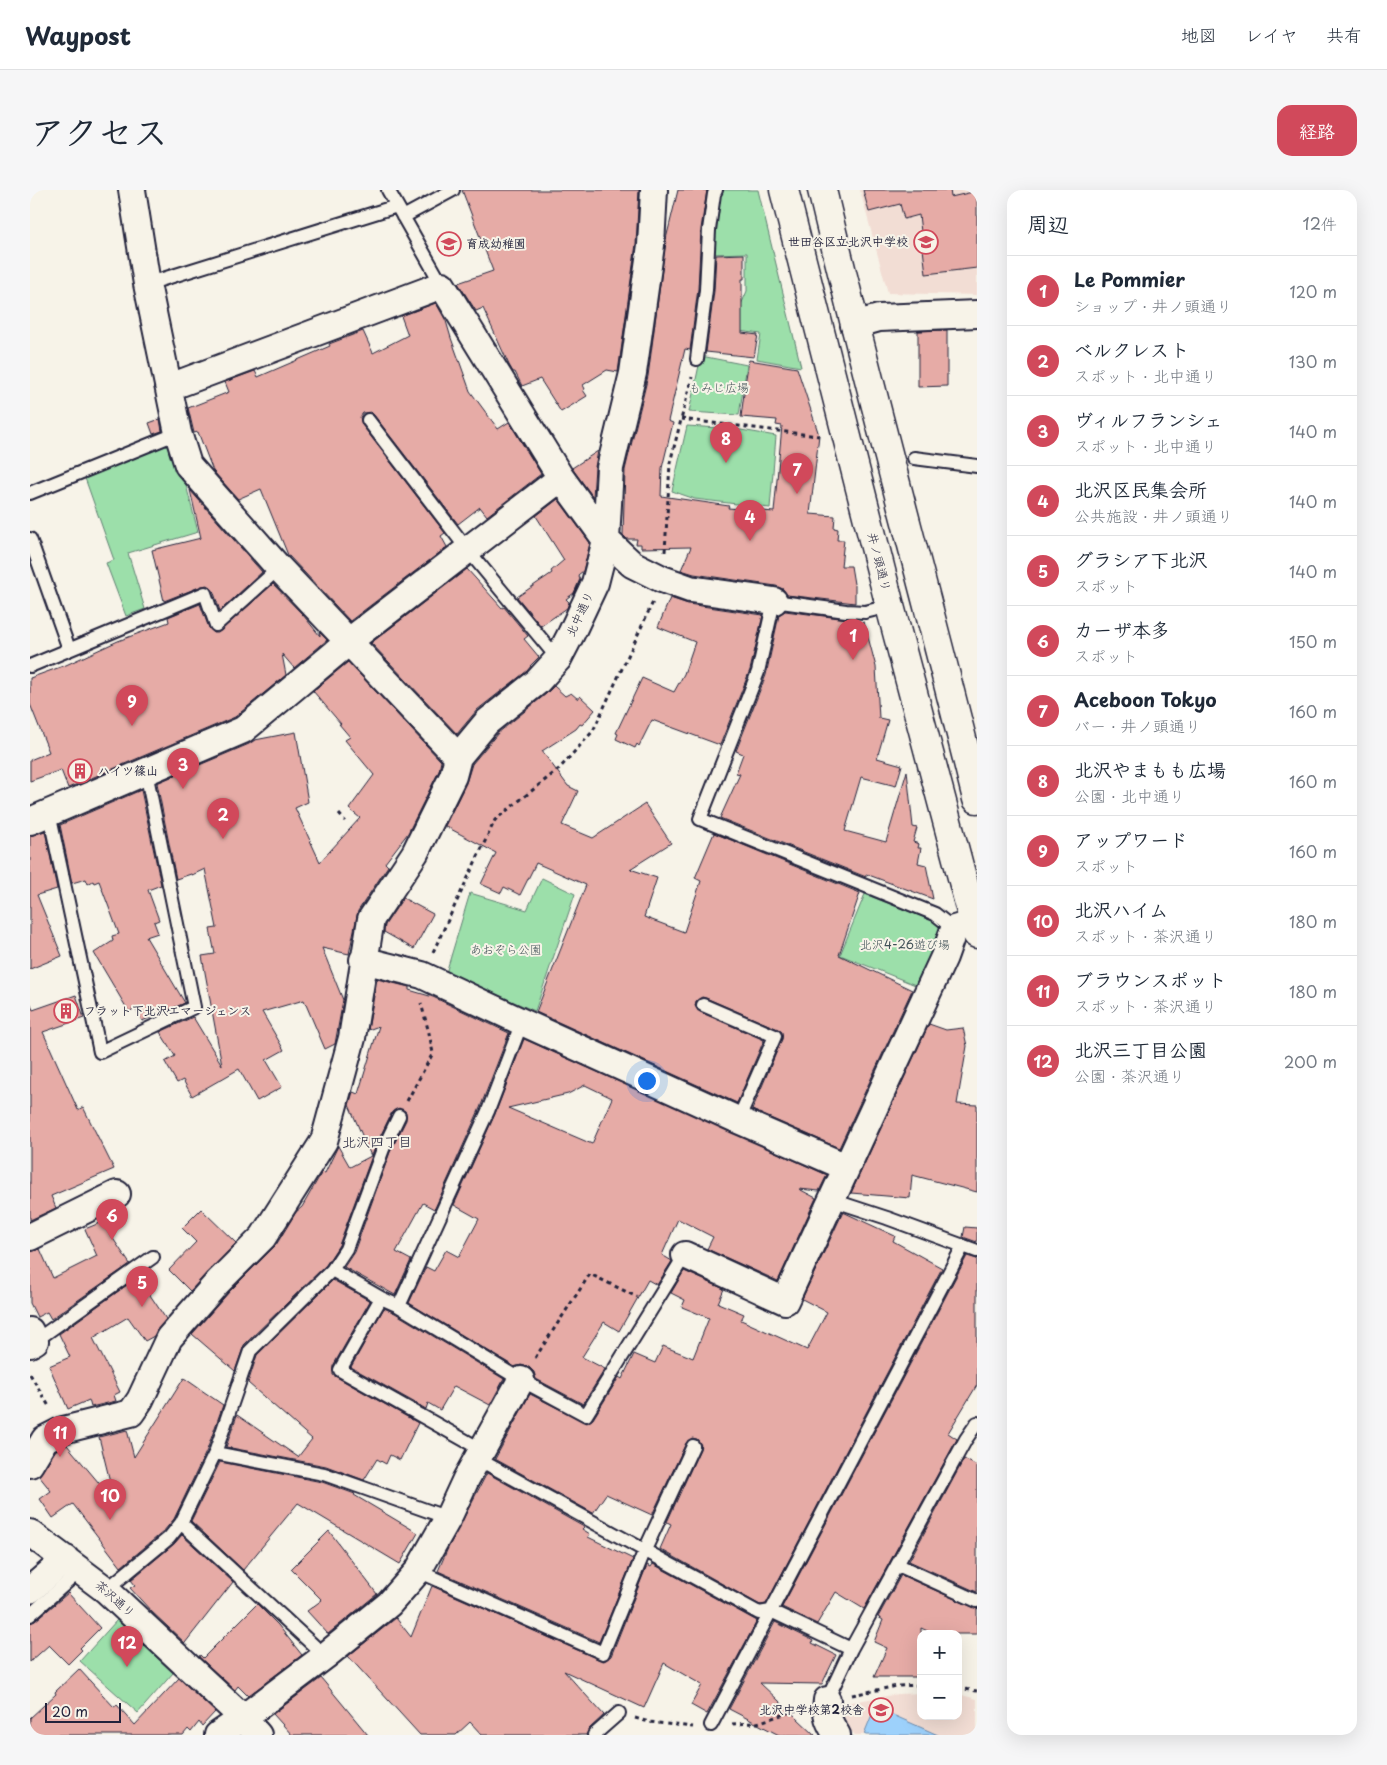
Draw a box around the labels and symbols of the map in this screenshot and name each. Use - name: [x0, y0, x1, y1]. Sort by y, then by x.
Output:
- school or university icon: 世田谷区立北沢中学校: [913, 229, 939, 255]
- school or university icon: 育成幼稚園: [436, 231, 462, 257]
- place label: 世田谷区立北沢中学校: [788, 232, 908, 250]
- place label: 育成幼稚園: [466, 234, 526, 252]
- park label: もみじ広場: [689, 378, 749, 396]
- pin: 8: [710, 422, 742, 463]
- pin: 7: [781, 453, 813, 494]
- pin: 4: [734, 500, 766, 541]
- street label: 井ノ頭通り: [864, 530, 896, 593]
- street label: 北中通り: [561, 588, 597, 639]
- pin: 1: [837, 619, 869, 660]
- pin: 9: [116, 685, 148, 726]
- pin: 3: [167, 748, 199, 789]
- building icon: ハイツ篠山: [67, 758, 93, 784]
- place label: ハイツ篠山: [98, 761, 158, 779]
- pin: 2: [207, 798, 239, 839]
- park label: 北沢4-26遊び場: [860, 935, 950, 953]
- park label: あおぞら公園: [470, 940, 542, 958]
- building icon: フラット下北沢エマージェンス: [53, 998, 79, 1024]
- place label: フラット下北沢エマージェンス: [84, 1001, 251, 1019]
- your location: [634, 1068, 660, 1094]
- district label: 北沢四丁目: [342, 1131, 412, 1152]
- pin: 6: [96, 1199, 128, 1240]
- pin: 5: [126, 1266, 158, 1307]
- pin: 11: [44, 1416, 76, 1457]
- pin: 10: [94, 1479, 126, 1520]
- street label: 茶沢通り: [92, 1576, 140, 1621]
- pin: 12: [111, 1626, 143, 1667]
- school or university icon: 北沢中学校第2校舎: [868, 1697, 894, 1723]
- scale bar: [45, 1700, 121, 1723]
- place label: 北沢中学校第2校舎: [760, 1700, 864, 1718]

